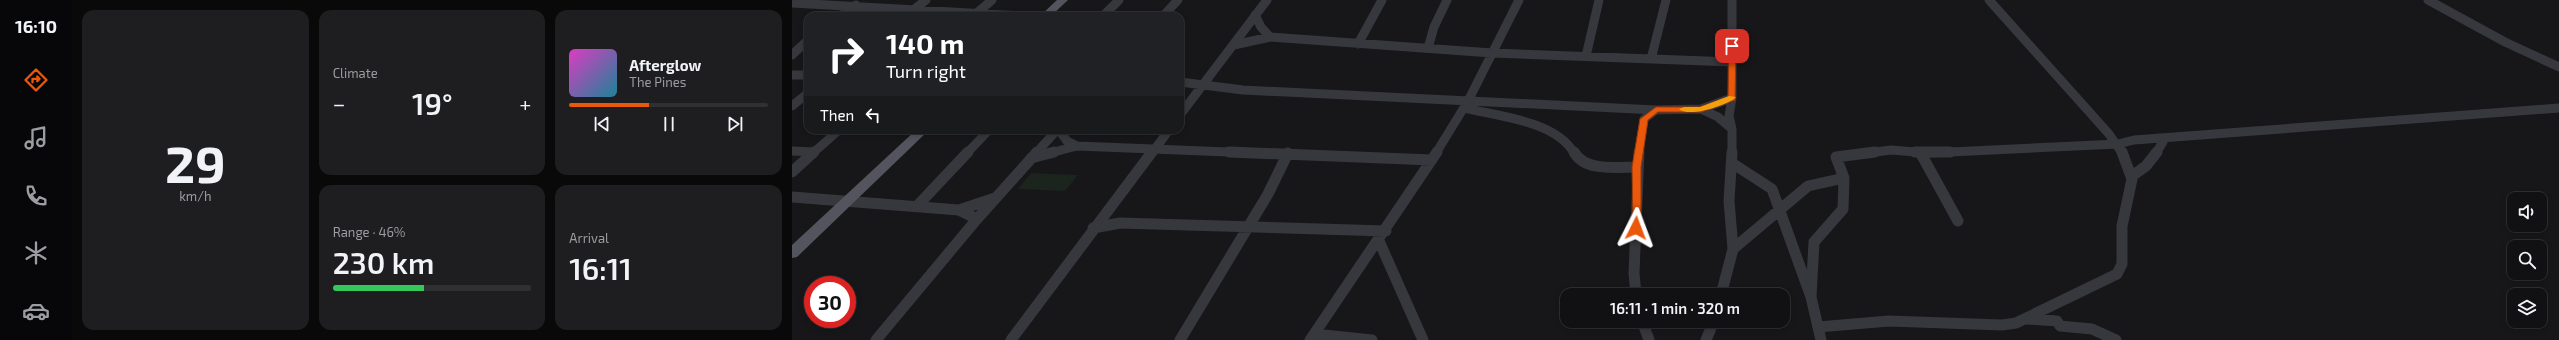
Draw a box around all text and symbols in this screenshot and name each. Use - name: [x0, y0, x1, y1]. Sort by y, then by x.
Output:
- text: 16:10: [15, 15, 57, 37]
- text: 140 m: [886, 26, 964, 60]
- icon: right: [820, 28, 872, 80]
- pin: [1715, 29, 1749, 63]
- icon: arrive: [1721, 35, 1743, 57]
- text: Afterglow: [629, 56, 701, 74]
- text: Turn right: [886, 60, 966, 82]
- text: Climate: [333, 65, 378, 81]
- icon: directions: [22, 66, 50, 94]
- text: The Pines: [629, 74, 686, 90]
- text: 19°: [412, 85, 453, 121]
- text: −: [333, 90, 346, 116]
- text: +: [519, 90, 531, 116]
- icon: left: [862, 104, 884, 126]
- text: Then: [820, 106, 854, 124]
- icon: previous: [591, 113, 613, 135]
- icon: pause: [658, 113, 680, 135]
- icon: next: [724, 113, 746, 135]
- icon: music: [22, 124, 50, 152]
- text: 29: [165, 131, 226, 193]
- icon: phone: [22, 182, 50, 210]
- text: km/h: [179, 188, 211, 204]
- map controls: [2507, 192, 2547, 328]
- button: sound: [2507, 192, 2547, 232]
- position arrow: [1615, 207, 1657, 249]
- text: Range · 46%: [333, 224, 405, 240]
- text: Arrival: [569, 230, 609, 246]
- icon: climate: [22, 239, 50, 267]
- button: search: [2507, 240, 2547, 280]
- text: 230 km: [333, 244, 434, 280]
- text: 16:11: [569, 250, 632, 286]
- speed limit sign: 30: [804, 276, 856, 328]
- button: layers: [2507, 288, 2547, 328]
- icon: car: [22, 297, 50, 325]
- text: 16:11 · 1 min · 320 m: [1610, 299, 1740, 317]

